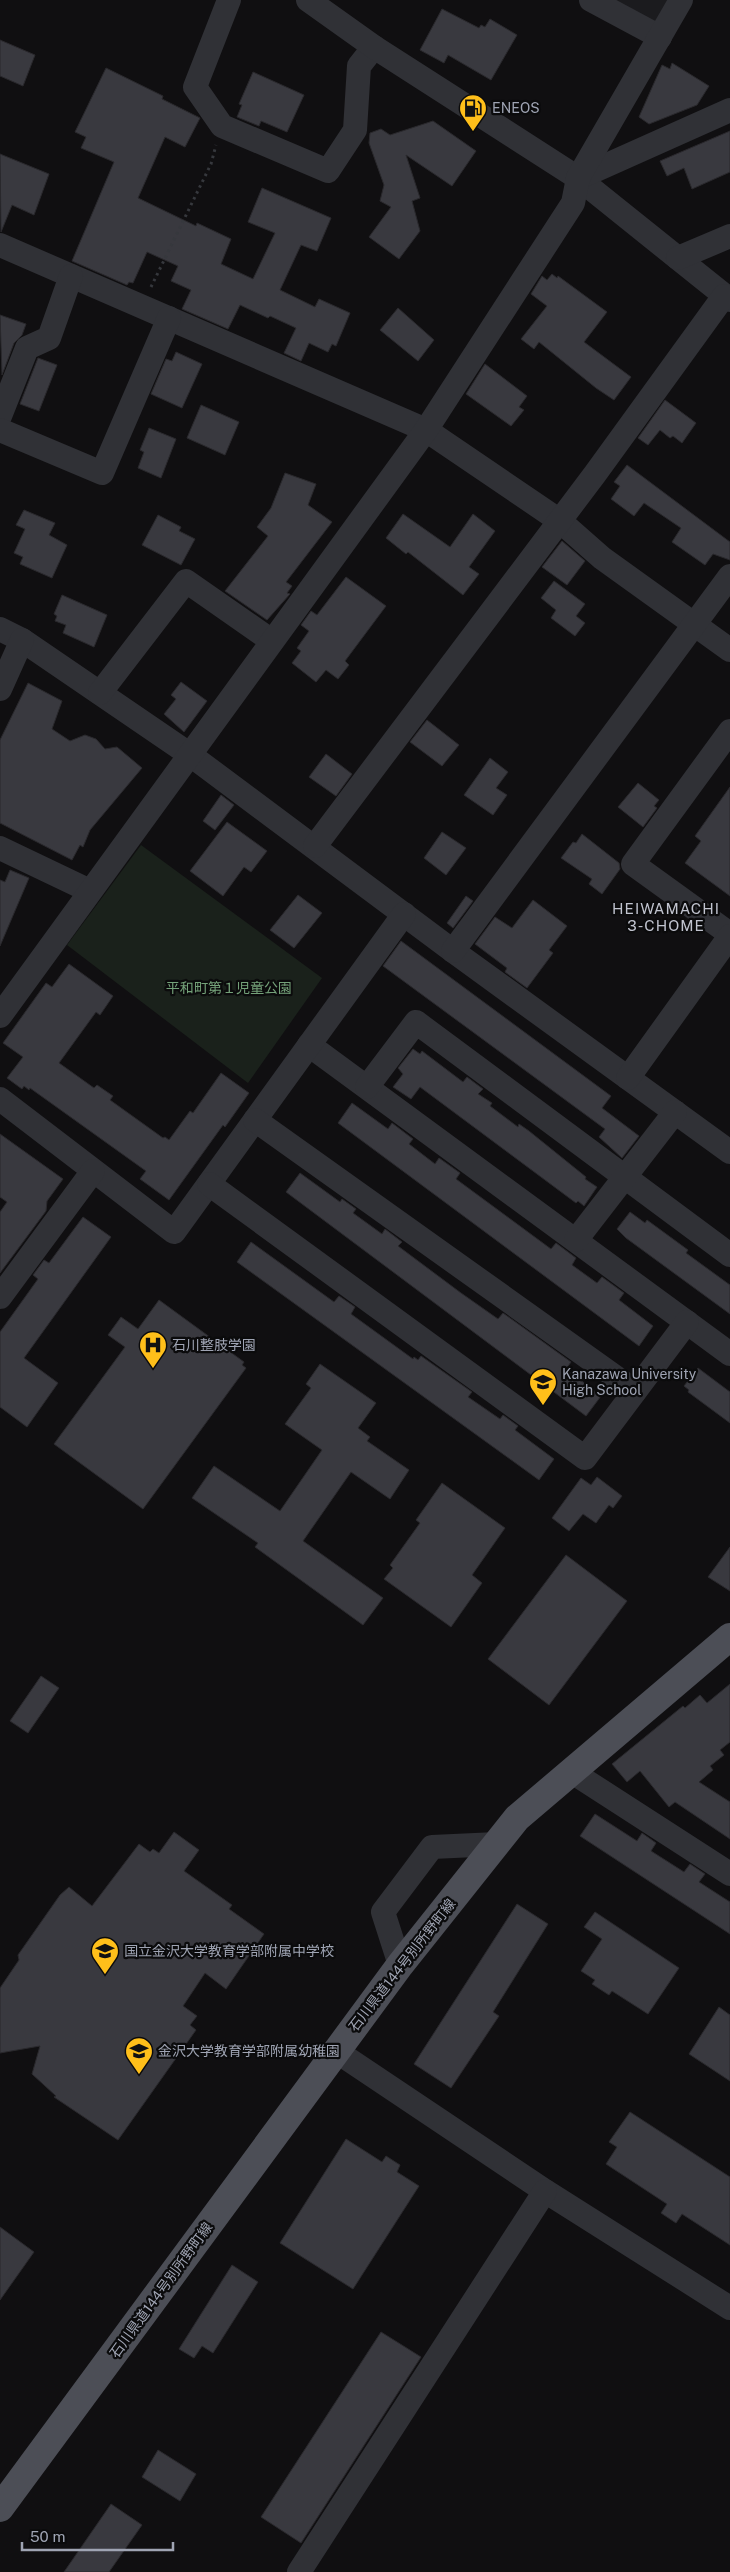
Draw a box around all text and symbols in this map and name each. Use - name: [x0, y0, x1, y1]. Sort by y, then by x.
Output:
- fuel station icon: ENEOS: [458, 93, 488, 132]
- place label: ENEOS: [492, 100, 540, 116]
- district label: HEIWAMACHI 3-CHOME: [612, 900, 720, 934]
- park label: 平和町第１児童公園: [166, 980, 292, 996]
- hospital icon: 石川整肢学園: [138, 1330, 168, 1369]
- place label: 石川整肢学園: [172, 1337, 256, 1353]
- place label: Kanazawa University High School: [562, 1366, 697, 1398]
- school or university icon: Kanazawa University High School: [528, 1367, 558, 1406]
- street label: 石川県道144号別所野町線: [345, 1896, 459, 2034]
- school or university icon: 国立金沢大学教育学部附属中学校: [90, 1936, 120, 1975]
- place label: 国立金沢大学教育学部附属中学校: [124, 1943, 334, 1959]
- school or university icon: 金沢大学教育学部附属幼稚園: [124, 2036, 154, 2075]
- place label: 金沢大学教育学部附属幼稚園: [158, 2043, 340, 2059]
- street label: 石川県道144号別所野町線: [107, 2219, 215, 2361]
- scale bar: [22, 2520, 174, 2552]
- text: 50 m: [30, 2528, 65, 2545]

